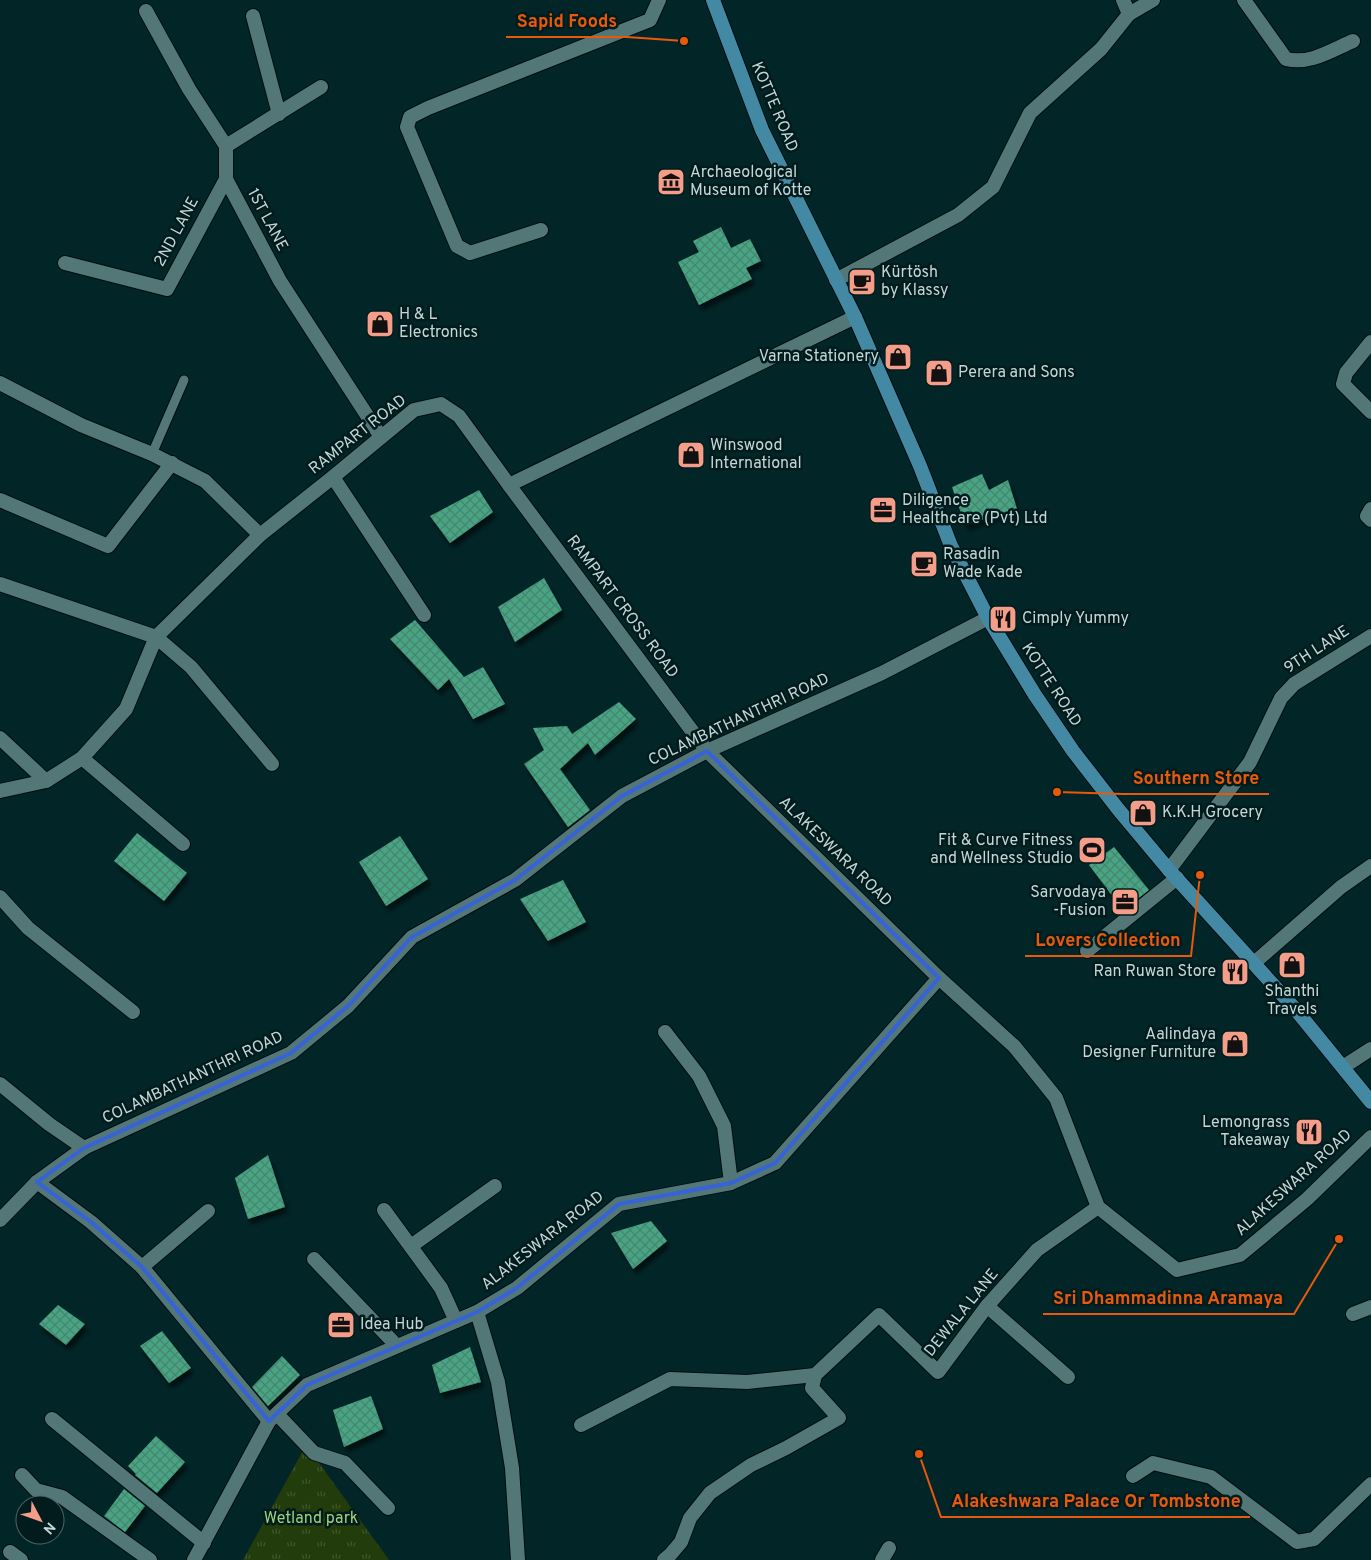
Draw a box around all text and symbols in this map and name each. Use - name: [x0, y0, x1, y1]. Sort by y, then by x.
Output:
- callout: Sapid Foods: [506, 4, 627, 37]
- text: Sapid Foods: [517, 11, 617, 34]
- street label: KOTTE ROAD: [746, 59, 802, 155]
- place label: Archaeological Museum of Kotte: [690, 163, 811, 201]
- museum icon: Archaeological Museum of Kotte: [656, 167, 686, 197]
- street label: 1ST LANE: [242, 185, 292, 255]
- street label: 2ND LANE: [150, 194, 204, 270]
- place label: Kürtösh by Klassy: [881, 263, 949, 301]
- cafe icon: Kürtösh by Klassy: [847, 267, 877, 297]
- place label: H & L Electronics: [399, 305, 478, 343]
- shop icon: H & L Electronics: [365, 309, 395, 339]
- shop icon: Varna Stationery: [883, 342, 913, 372]
- place label: Varna Stationery: [759, 347, 879, 367]
- shop icon: Perera and Sons: [924, 358, 954, 388]
- place label: Perera and Sons: [958, 363, 1075, 383]
- street label: RAMPART ROAD: [305, 391, 411, 479]
- place label: Winswood International: [710, 436, 802, 474]
- shop icon: Winswood International: [676, 440, 706, 470]
- place label: Diligence Healthcare (Pvt) Ltd: [902, 491, 1047, 529]
- office icon: Diligence Healthcare (Pvt) Ltd: [868, 495, 898, 525]
- street label: RAMPART CROSS ROAD: [562, 532, 682, 682]
- place label: Rasadin Wade Kade: [943, 545, 1023, 583]
- cafe icon: Rasadin Wade Kade: [909, 549, 939, 579]
- restaurant icon: Cimply Yummy: [988, 604, 1018, 634]
- place label: Cimply Yummy: [1022, 609, 1129, 629]
- street label: 9TH LANE: [1281, 621, 1353, 679]
- street label: KOTTE ROAD: [1016, 639, 1086, 731]
- street label: COLAMBATHANTHRI ROAD: [645, 669, 833, 771]
- callout: Southern Store: [1123, 761, 1269, 794]
- text: Southern Store: [1133, 768, 1259, 791]
- street label: ALAKESWARA ROAD: [774, 793, 896, 911]
- shop icon: K.K.H Grocery: [1128, 798, 1158, 828]
- place label: K.K.H Grocery: [1162, 803, 1263, 823]
- place label: Fit & Curve Fitness and Wellness Studio: [930, 831, 1073, 869]
- sports icon: Fit & Curve Fitness and Wellness Studio: [1077, 835, 1107, 865]
- place label: Sarvodaya -Fusion: [1030, 883, 1106, 921]
- office icon: Sarvodaya -Fusion: [1110, 887, 1140, 917]
- callout: Lovers Collection: [1025, 923, 1191, 956]
- text: Lovers Collection: [1035, 930, 1181, 953]
- shop icon: Shanthi Travels: [1277, 950, 1307, 980]
- restaurant icon: Ran Ruwan Store: [1220, 957, 1250, 987]
- place label: Ran Ruwan Store: [1093, 962, 1216, 982]
- place label: Shanthi Travels: [1265, 982, 1319, 1020]
- place label: Aalindaya Designer Furniture: [1082, 1025, 1216, 1063]
- street label: COLAMBATHANTHRI ROAD: [99, 1027, 287, 1129]
- shop icon: Aalindaya Designer Furniture: [1220, 1029, 1250, 1059]
- place label: Lemongrass Takeaway: [1202, 1113, 1290, 1151]
- restaurant icon: Lemongrass Takeaway: [1294, 1117, 1324, 1147]
- street label: ALAKESWARA ROAD: [1232, 1125, 1356, 1241]
- street label: ALAKESWARA ROAD: [478, 1187, 608, 1295]
- street label: DEWALA LANE: [920, 1265, 1004, 1361]
- callout: Sri Dhammadinna Aramaya: [1043, 1281, 1294, 1314]
- text: Sri Dhammadinna Aramaya: [1053, 1288, 1283, 1311]
- office icon: Idea Hub: [326, 1310, 356, 1340]
- place label: Idea Hub: [360, 1315, 423, 1335]
- callout: Alakeshwara Palace Or Tombstone: [941, 1484, 1250, 1517]
- text: Alakeshwara Palace Or Tombstone: [951, 1491, 1241, 1514]
- north arrow: [15, 1495, 65, 1545]
- park label: Wetland park: [264, 1509, 358, 1529]
- text: N: [39, 1518, 58, 1537]

